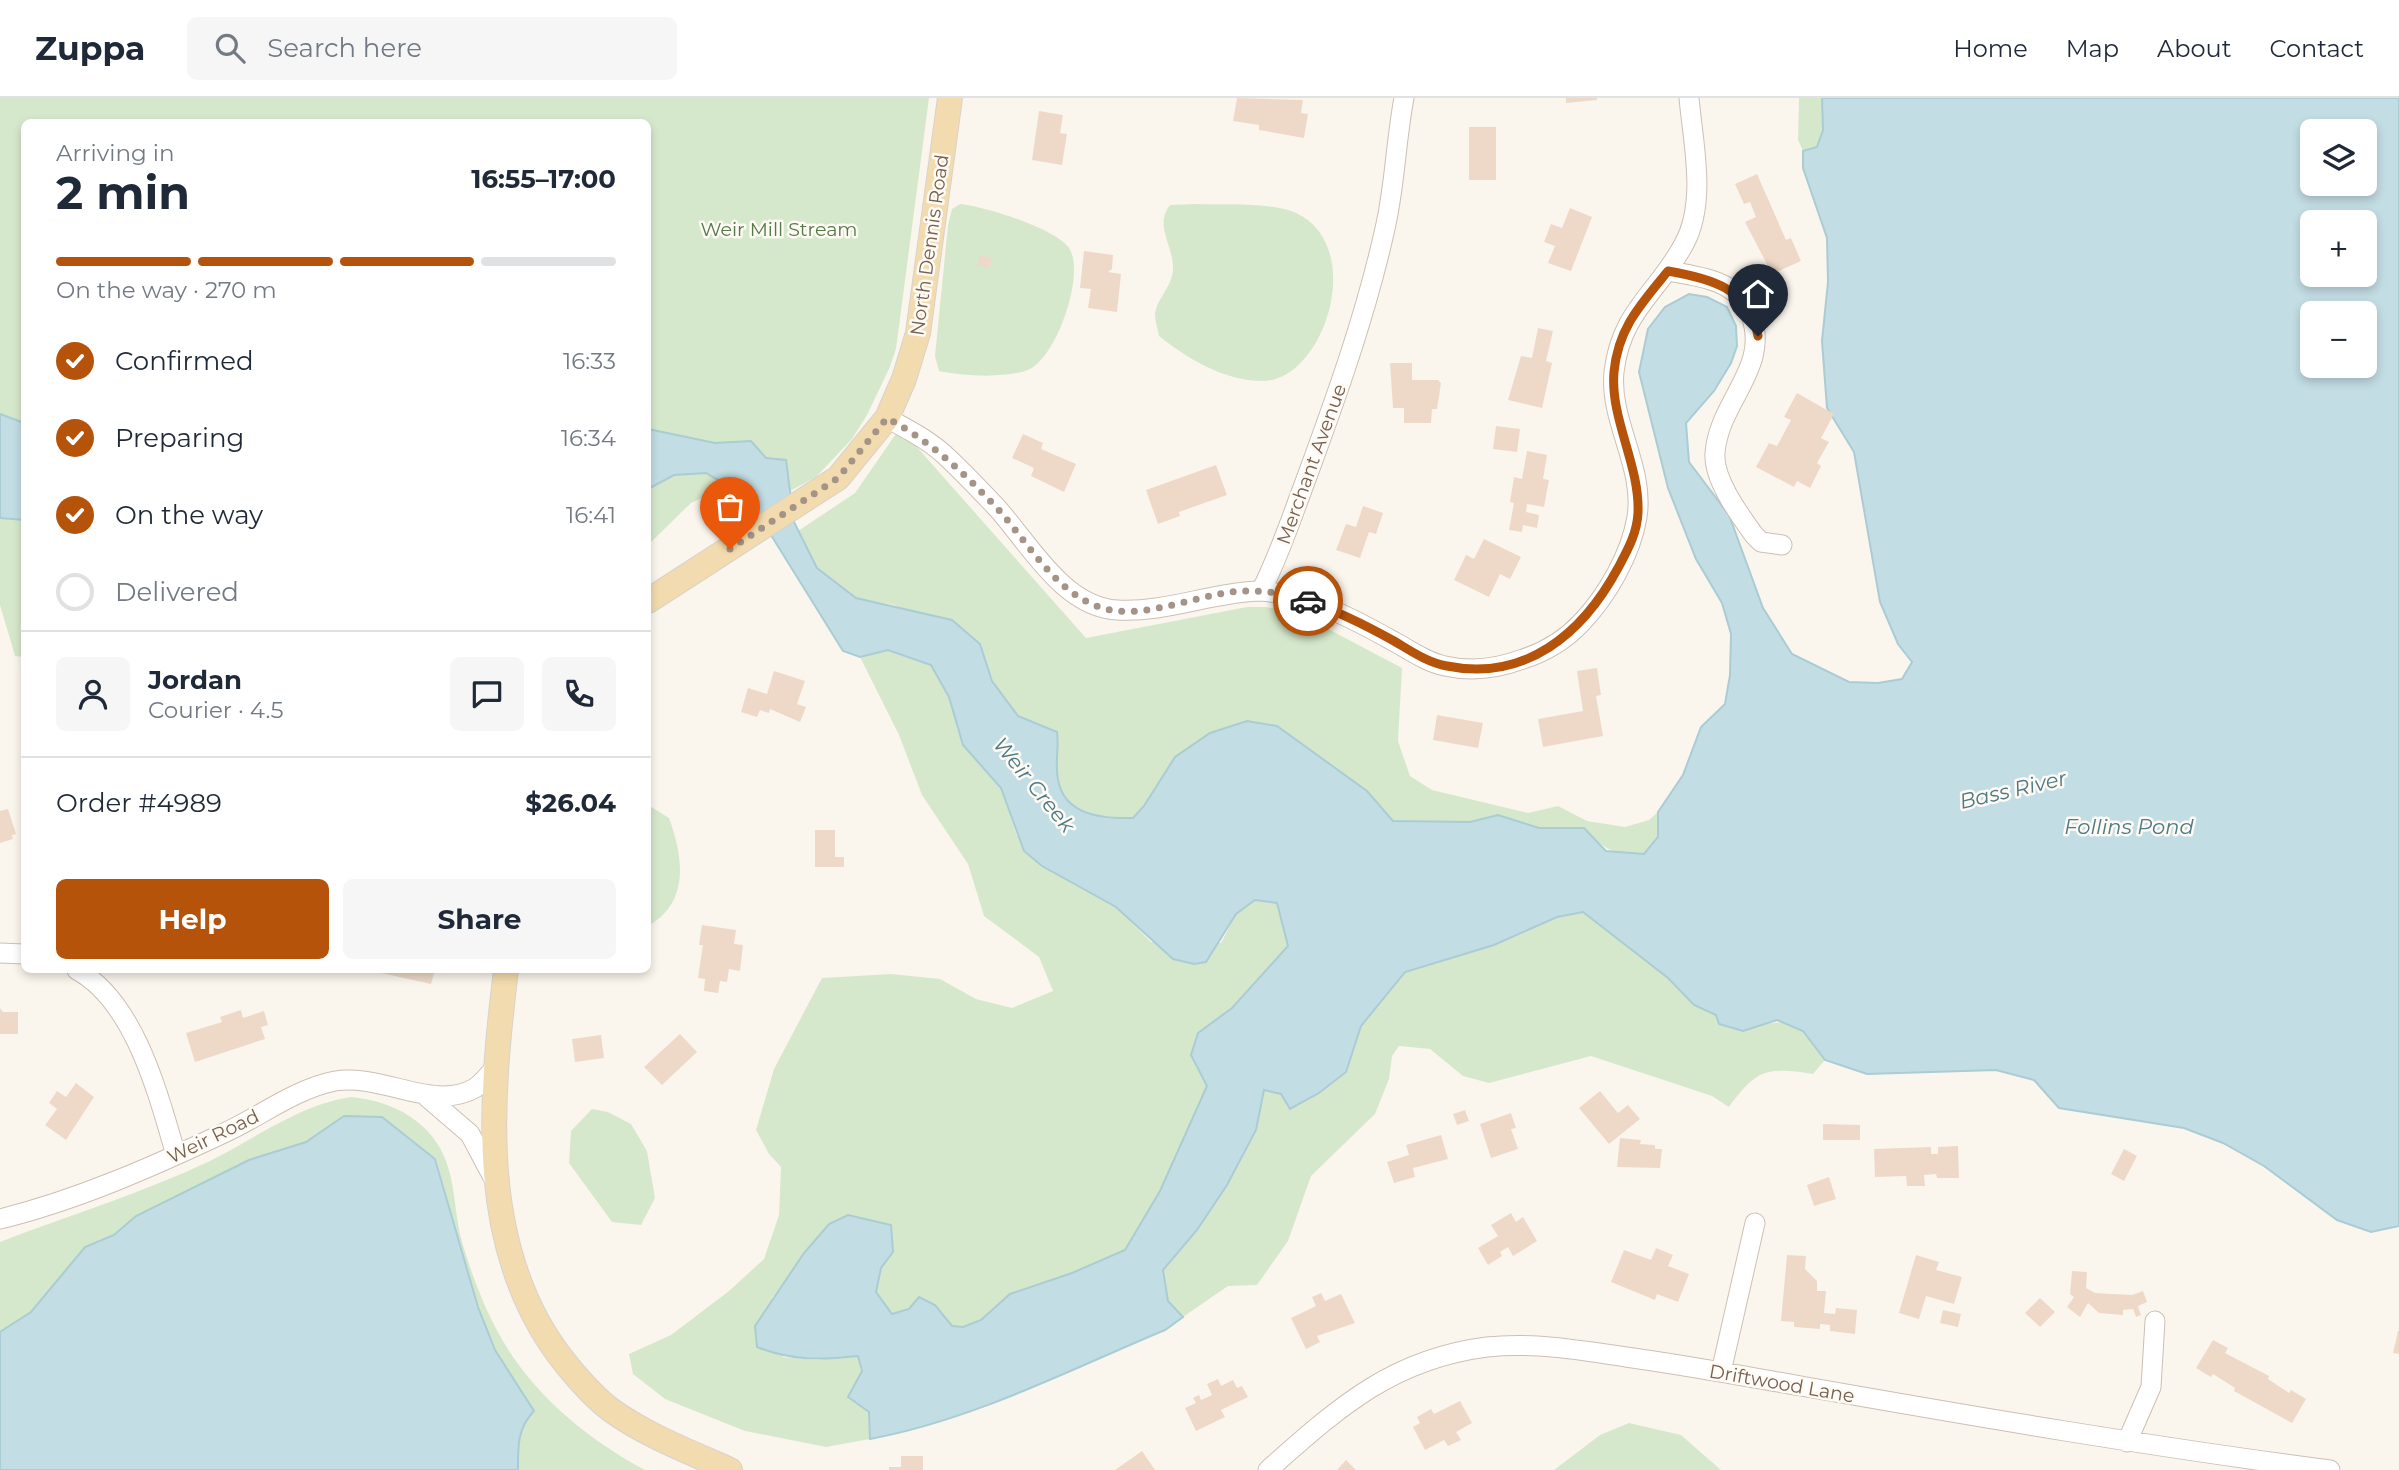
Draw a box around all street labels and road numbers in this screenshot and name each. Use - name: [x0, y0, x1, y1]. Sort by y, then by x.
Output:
- street label: North Dennis Road: [905, 153, 954, 337]
- street label: Merchant Avenue: [1272, 381, 1351, 547]
- street label: Weir Road: [164, 1104, 263, 1168]
- street label: Driftwood Lane: [1707, 1359, 1856, 1408]

